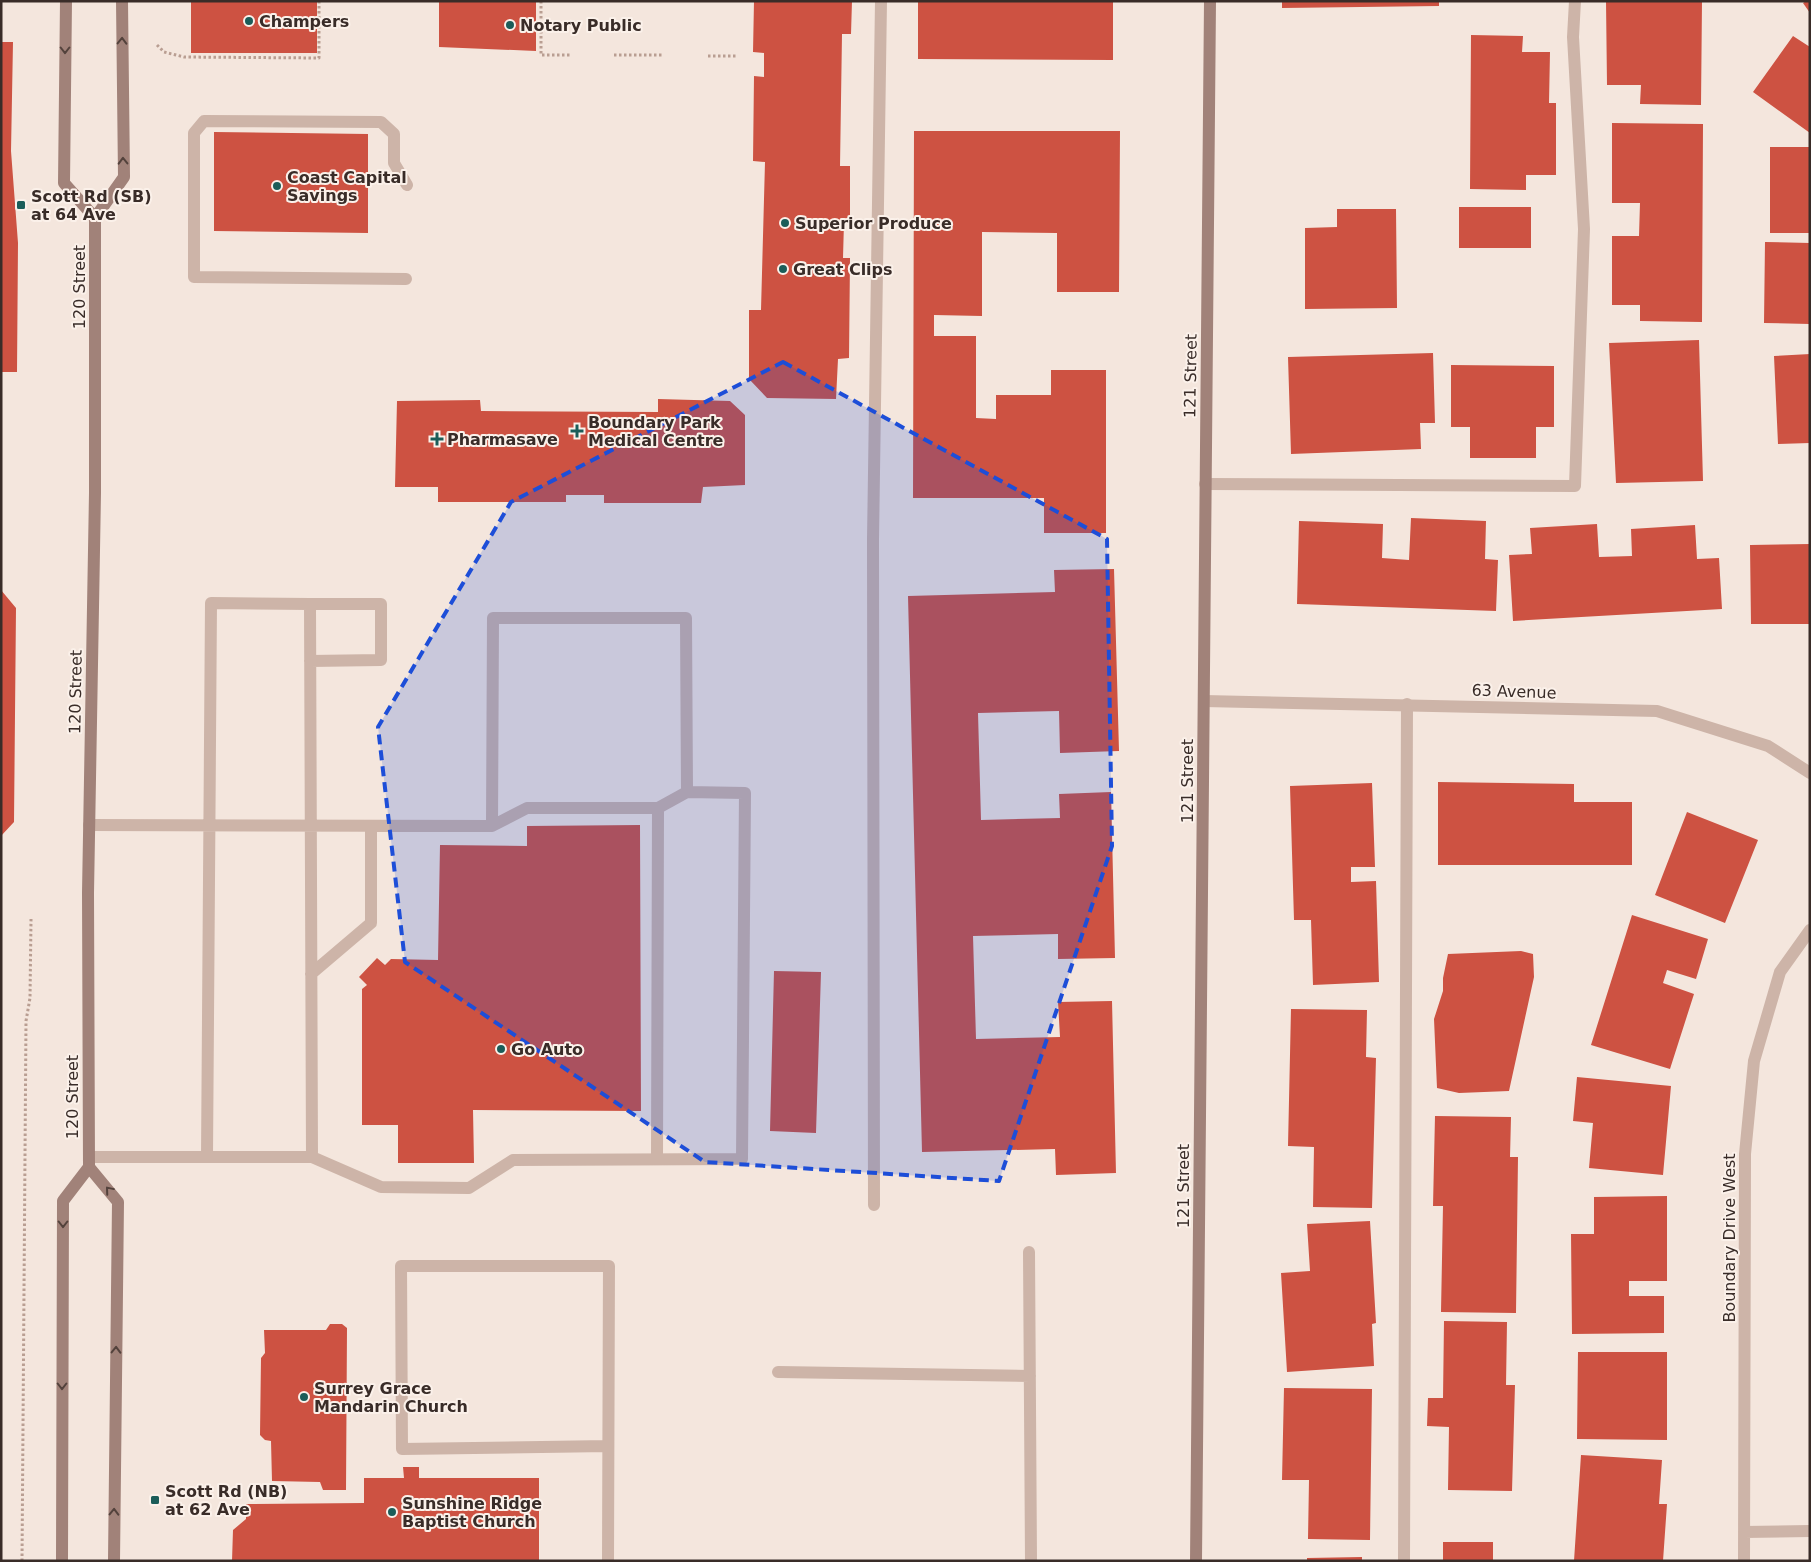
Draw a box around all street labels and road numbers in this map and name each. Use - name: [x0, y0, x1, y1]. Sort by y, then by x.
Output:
- street label: 120 Street: [70, 245, 89, 329]
- street label: 121 Street: [1180, 334, 1201, 418]
- street label: 120 Street: [65, 650, 86, 734]
- street label: 63 Avenue: [1471, 681, 1557, 702]
- street label: 121 Street: [1178, 739, 1197, 823]
- street label: 120 Street: [63, 1055, 82, 1139]
- street label: 121 Street: [1174, 1144, 1193, 1228]
- street label: Boundary Drive West: [1720, 1153, 1739, 1323]

